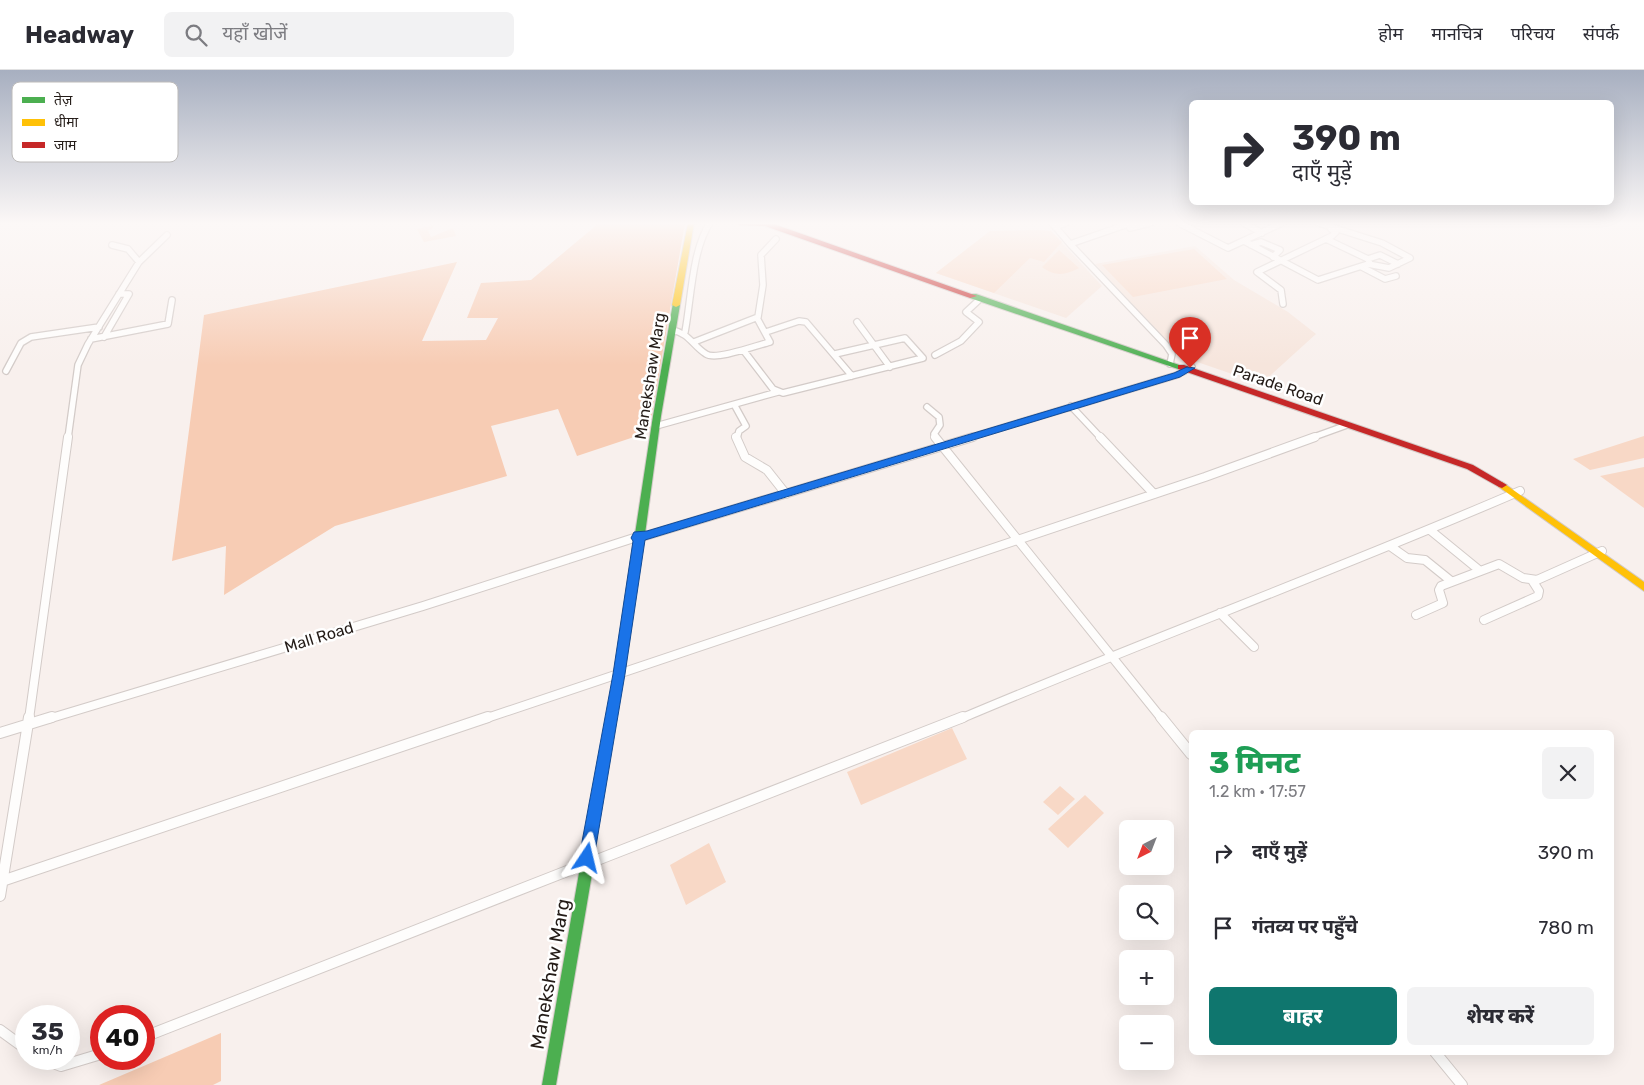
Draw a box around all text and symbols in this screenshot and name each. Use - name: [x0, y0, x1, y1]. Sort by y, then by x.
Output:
- search box: [164, 12, 514, 57]
- text: Headway: [25, 21, 134, 49]
- icon: search: [182, 21, 210, 49]
- text: यहाँ खोजें: [222, 22, 287, 45]
- text: होम: [1378, 23, 1403, 45]
- text: मानचित्र: [1431, 23, 1483, 45]
- text: परिचय: [1511, 23, 1555, 45]
- text: संपर्क: [1583, 23, 1619, 45]
- legend: [12, 82, 178, 162]
- text: तेज़: [54, 91, 73, 109]
- text: धीमा: [54, 114, 79, 131]
- text: 390 m: [1292, 117, 1401, 159]
- icon: right: [1209, 120, 1274, 185]
- text: जाम: [54, 137, 77, 154]
- text: दाएँ मुड़ें: [1292, 159, 1352, 186]
- street label: Manekshaw Marg: [631, 311, 669, 441]
- pin: [1169, 317, 1211, 368]
- icon: arrive: [1176, 324, 1204, 352]
- street label: Parade Road: [1230, 361, 1326, 409]
- street label: Mall Road: [282, 618, 356, 656]
- text: 3 मिनट: [1209, 745, 1300, 781]
- button: close: [1542, 747, 1594, 799]
- text: 1.2 km · 17:57: [1209, 782, 1306, 801]
- north arrow: [1119, 820, 1174, 875]
- map controls: [1119, 820, 1174, 1070]
- position arrow: [560, 831, 612, 883]
- icon: right: [1209, 839, 1237, 867]
- text: दाएँ मुड़ें: [1252, 840, 1307, 863]
- text: 390 m: [1538, 841, 1594, 864]
- button: search: [1119, 885, 1174, 940]
- street label: Manekshaw Marg: [525, 897, 575, 1051]
- icon: arrive: [1209, 914, 1237, 942]
- text: गंतव्य पर पहुँचे: [1252, 915, 1358, 938]
- text: 780 m: [1539, 916, 1594, 939]
- button: +: [1119, 950, 1174, 1005]
- button: बाहर: [1209, 987, 1397, 1045]
- button: शेयर करें: [1407, 987, 1594, 1045]
- speed limit sign: 40: [90, 1005, 155, 1070]
- button: −: [1119, 1015, 1174, 1070]
- text: 35: [31, 1017, 64, 1046]
- text: km/h: [33, 1043, 62, 1057]

